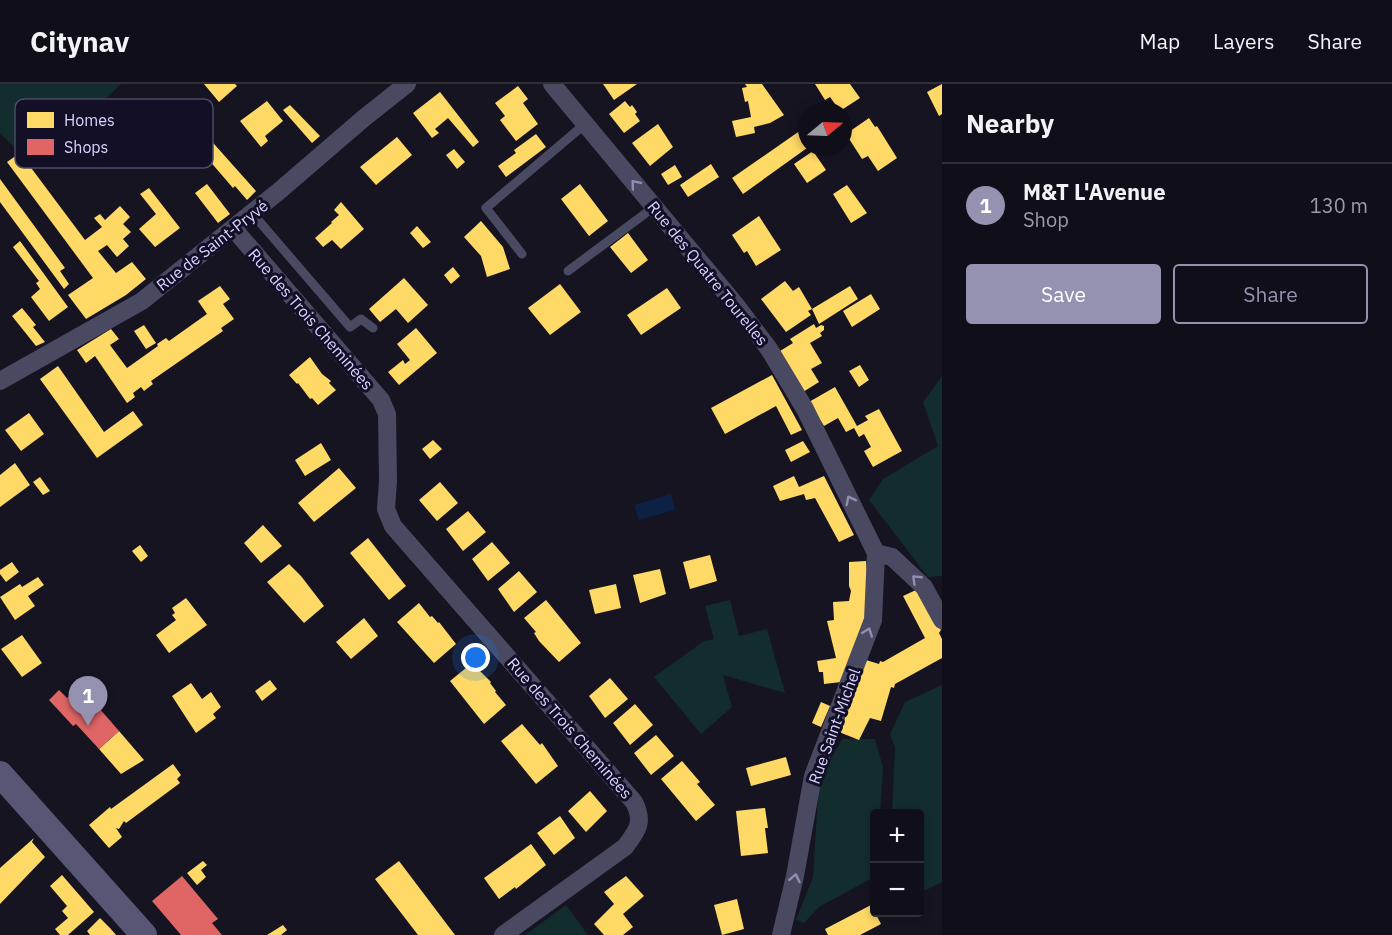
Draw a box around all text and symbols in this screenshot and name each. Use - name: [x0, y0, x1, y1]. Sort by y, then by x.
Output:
- text: Citynav: [30, 23, 129, 60]
- text: Map: [1140, 27, 1180, 55]
- text: Layers: [1213, 27, 1275, 55]
- text: Share: [1308, 27, 1362, 55]
- legend: [15, 99, 213, 168]
- north arrow: [798, 102, 852, 156]
- text: Nearby: [966, 106, 1054, 140]
- text: Homes: [64, 110, 115, 130]
- text: Shops: [64, 137, 108, 157]
- text: M&T L'Avenue: [1023, 177, 1166, 206]
- one-way arrow: [632, 180, 643, 191]
- text: 1: [980, 192, 992, 219]
- text: 130 m: [1310, 192, 1368, 219]
- street label: Rue de Saint-Pryvé: [152, 195, 272, 295]
- street label: Rue des Quatre Tourelles: [643, 197, 773, 349]
- text: Shop: [1023, 206, 1069, 233]
- street label: Rue des Trois Cheminées: [244, 244, 378, 394]
- button: Save: [966, 264, 1161, 324]
- button: Share: [1173, 264, 1368, 324]
- one-way arrow: [846, 496, 857, 507]
- one-way arrow: [912, 575, 922, 586]
- one-way arrow: [861, 627, 873, 638]
- your location: [461, 643, 490, 672]
- street label: Rue des Trois Cheminées: [503, 653, 637, 803]
- street label: Rue Saint-Michel: [804, 665, 864, 787]
- pin: 1: [68, 676, 107, 726]
- map controls: [870, 809, 924, 917]
- button: +: [870, 809, 924, 863]
- button: −: [870, 863, 924, 917]
- one-way arrow: [787, 873, 800, 883]

